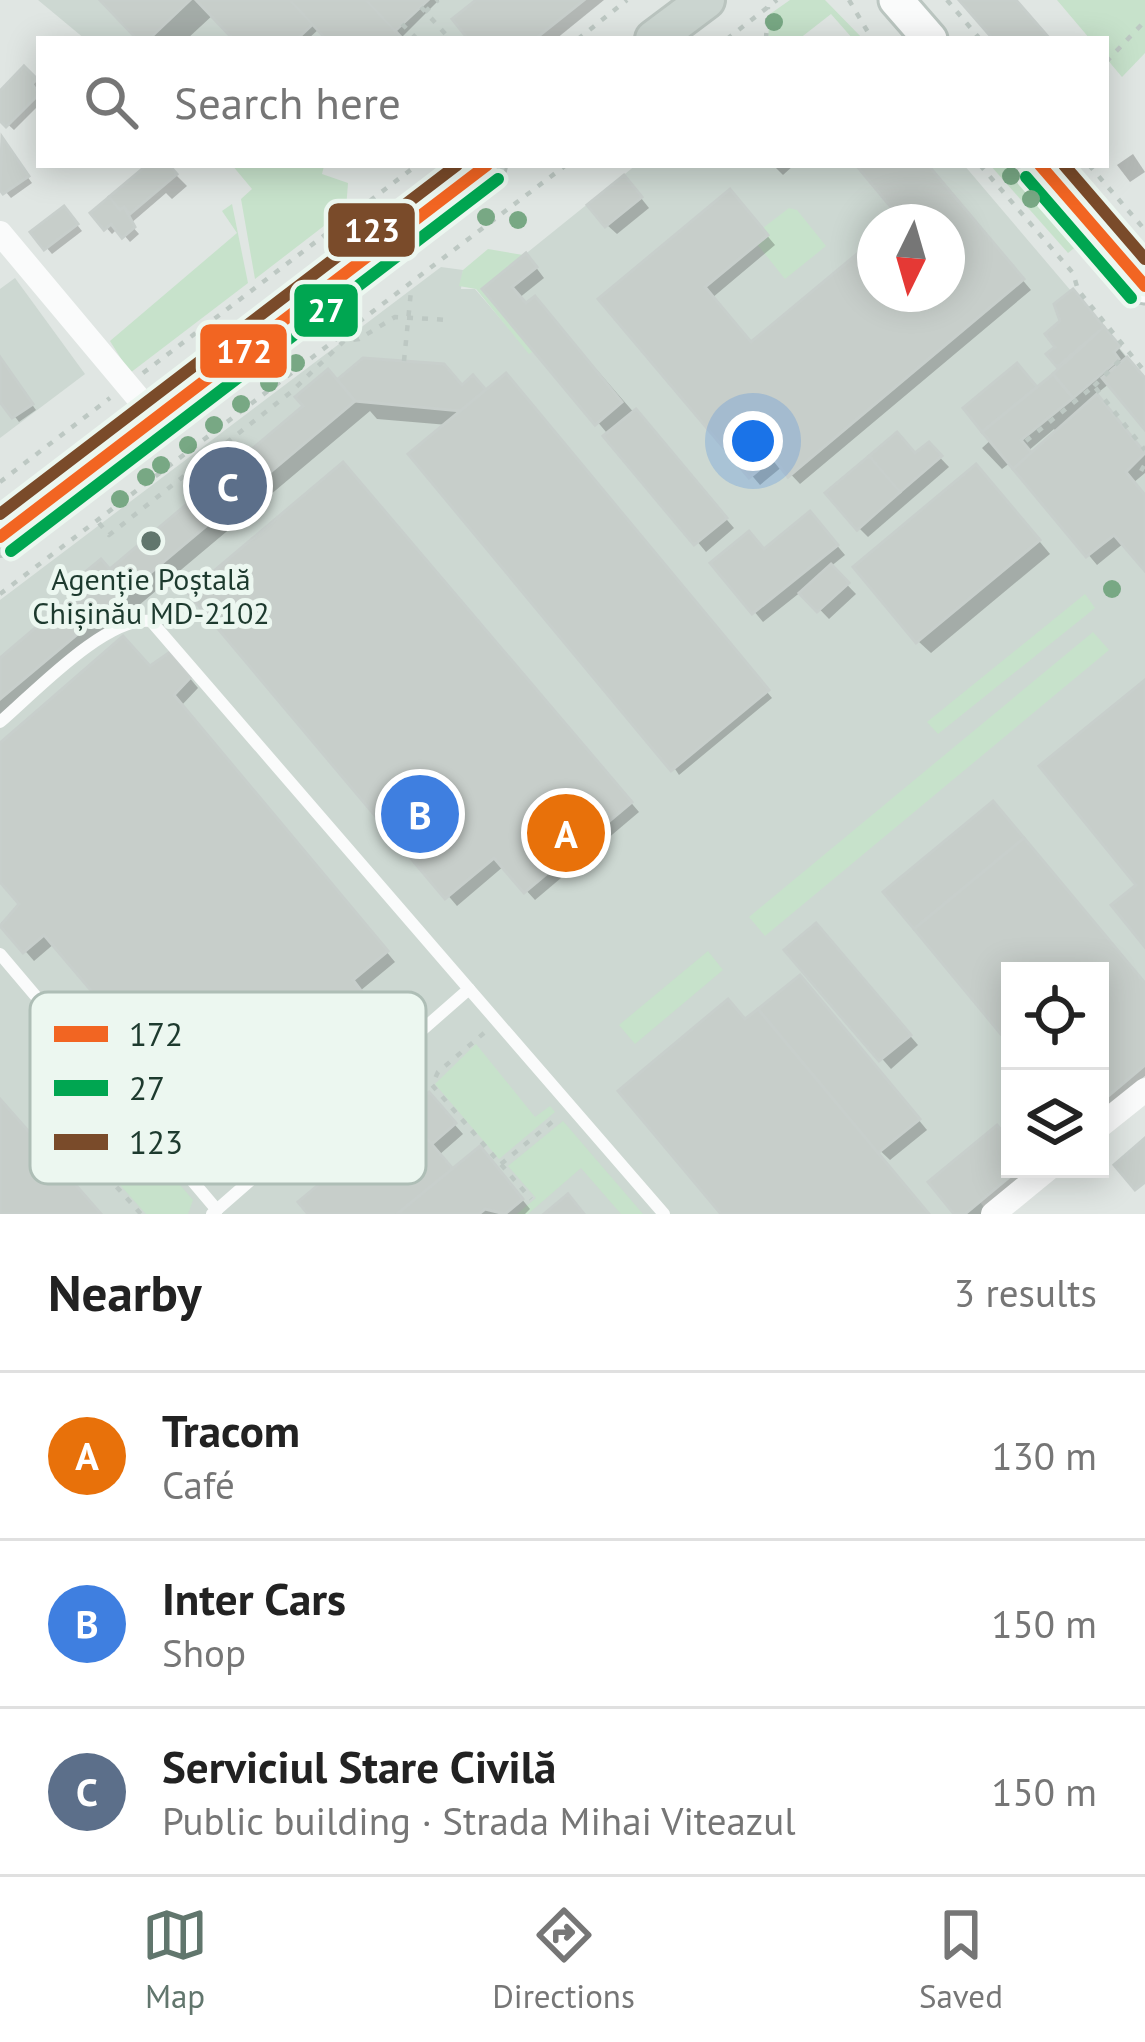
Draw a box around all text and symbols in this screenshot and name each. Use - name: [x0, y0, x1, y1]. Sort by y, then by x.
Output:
- search box: [36, 36, 1109, 168]
- icon: search: [78, 69, 144, 135]
- text: Search here: [174, 73, 401, 131]
- line badge: 123: [326, 201, 417, 259]
- north arrow: [857, 204, 965, 312]
- text: 123: [344, 208, 400, 251]
- line badge: 27: [292, 282, 360, 339]
- text: 27: [307, 288, 345, 331]
- line badge: 172: [198, 322, 289, 380]
- text: 172: [216, 329, 272, 372]
- your location: [723, 411, 783, 471]
- pin: C: [189, 441, 267, 531]
- marker: Agenție Poștală Chișinău MD-2102: [138, 528, 164, 554]
- place label: Agenție Poștală Chișinău MD-2102: [32, 559, 270, 632]
- pin: B: [381, 769, 459, 859]
- pin: A: [527, 788, 605, 878]
- map controls: [1001, 962, 1109, 1178]
- button: locate: [1001, 962, 1109, 1070]
- legend: [30, 992, 426, 1184]
- text: 172: [129, 1012, 183, 1055]
- text: 27: [129, 1066, 165, 1109]
- button: layers: [1001, 1070, 1109, 1178]
- text: 123: [129, 1120, 183, 1163]
- text: Nearby: [48, 1259, 202, 1325]
- text: 3 results: [954, 1267, 1097, 1318]
- text: Tracom: [162, 1401, 300, 1459]
- text: A: [75, 1430, 99, 1481]
- text: 130 m: [991, 1430, 1097, 1481]
- text: Café: [162, 1459, 235, 1510]
- text: Inter Cars: [162, 1569, 346, 1627]
- text: B: [75, 1598, 99, 1649]
- text: 150 m: [991, 1598, 1097, 1649]
- text: Shop: [162, 1627, 246, 1678]
- text: Serviciul Stare Civilă: [162, 1737, 556, 1795]
- text: C: [76, 1766, 98, 1817]
- text: 150 m: [991, 1766, 1097, 1817]
- text: Public building · Strada Mihai Viteazul: [162, 1795, 796, 1846]
- tab: Map: [142, 1902, 208, 2017]
- tab: Directions: [492, 1902, 635, 2017]
- tab: Saved: [919, 1902, 1003, 2017]

